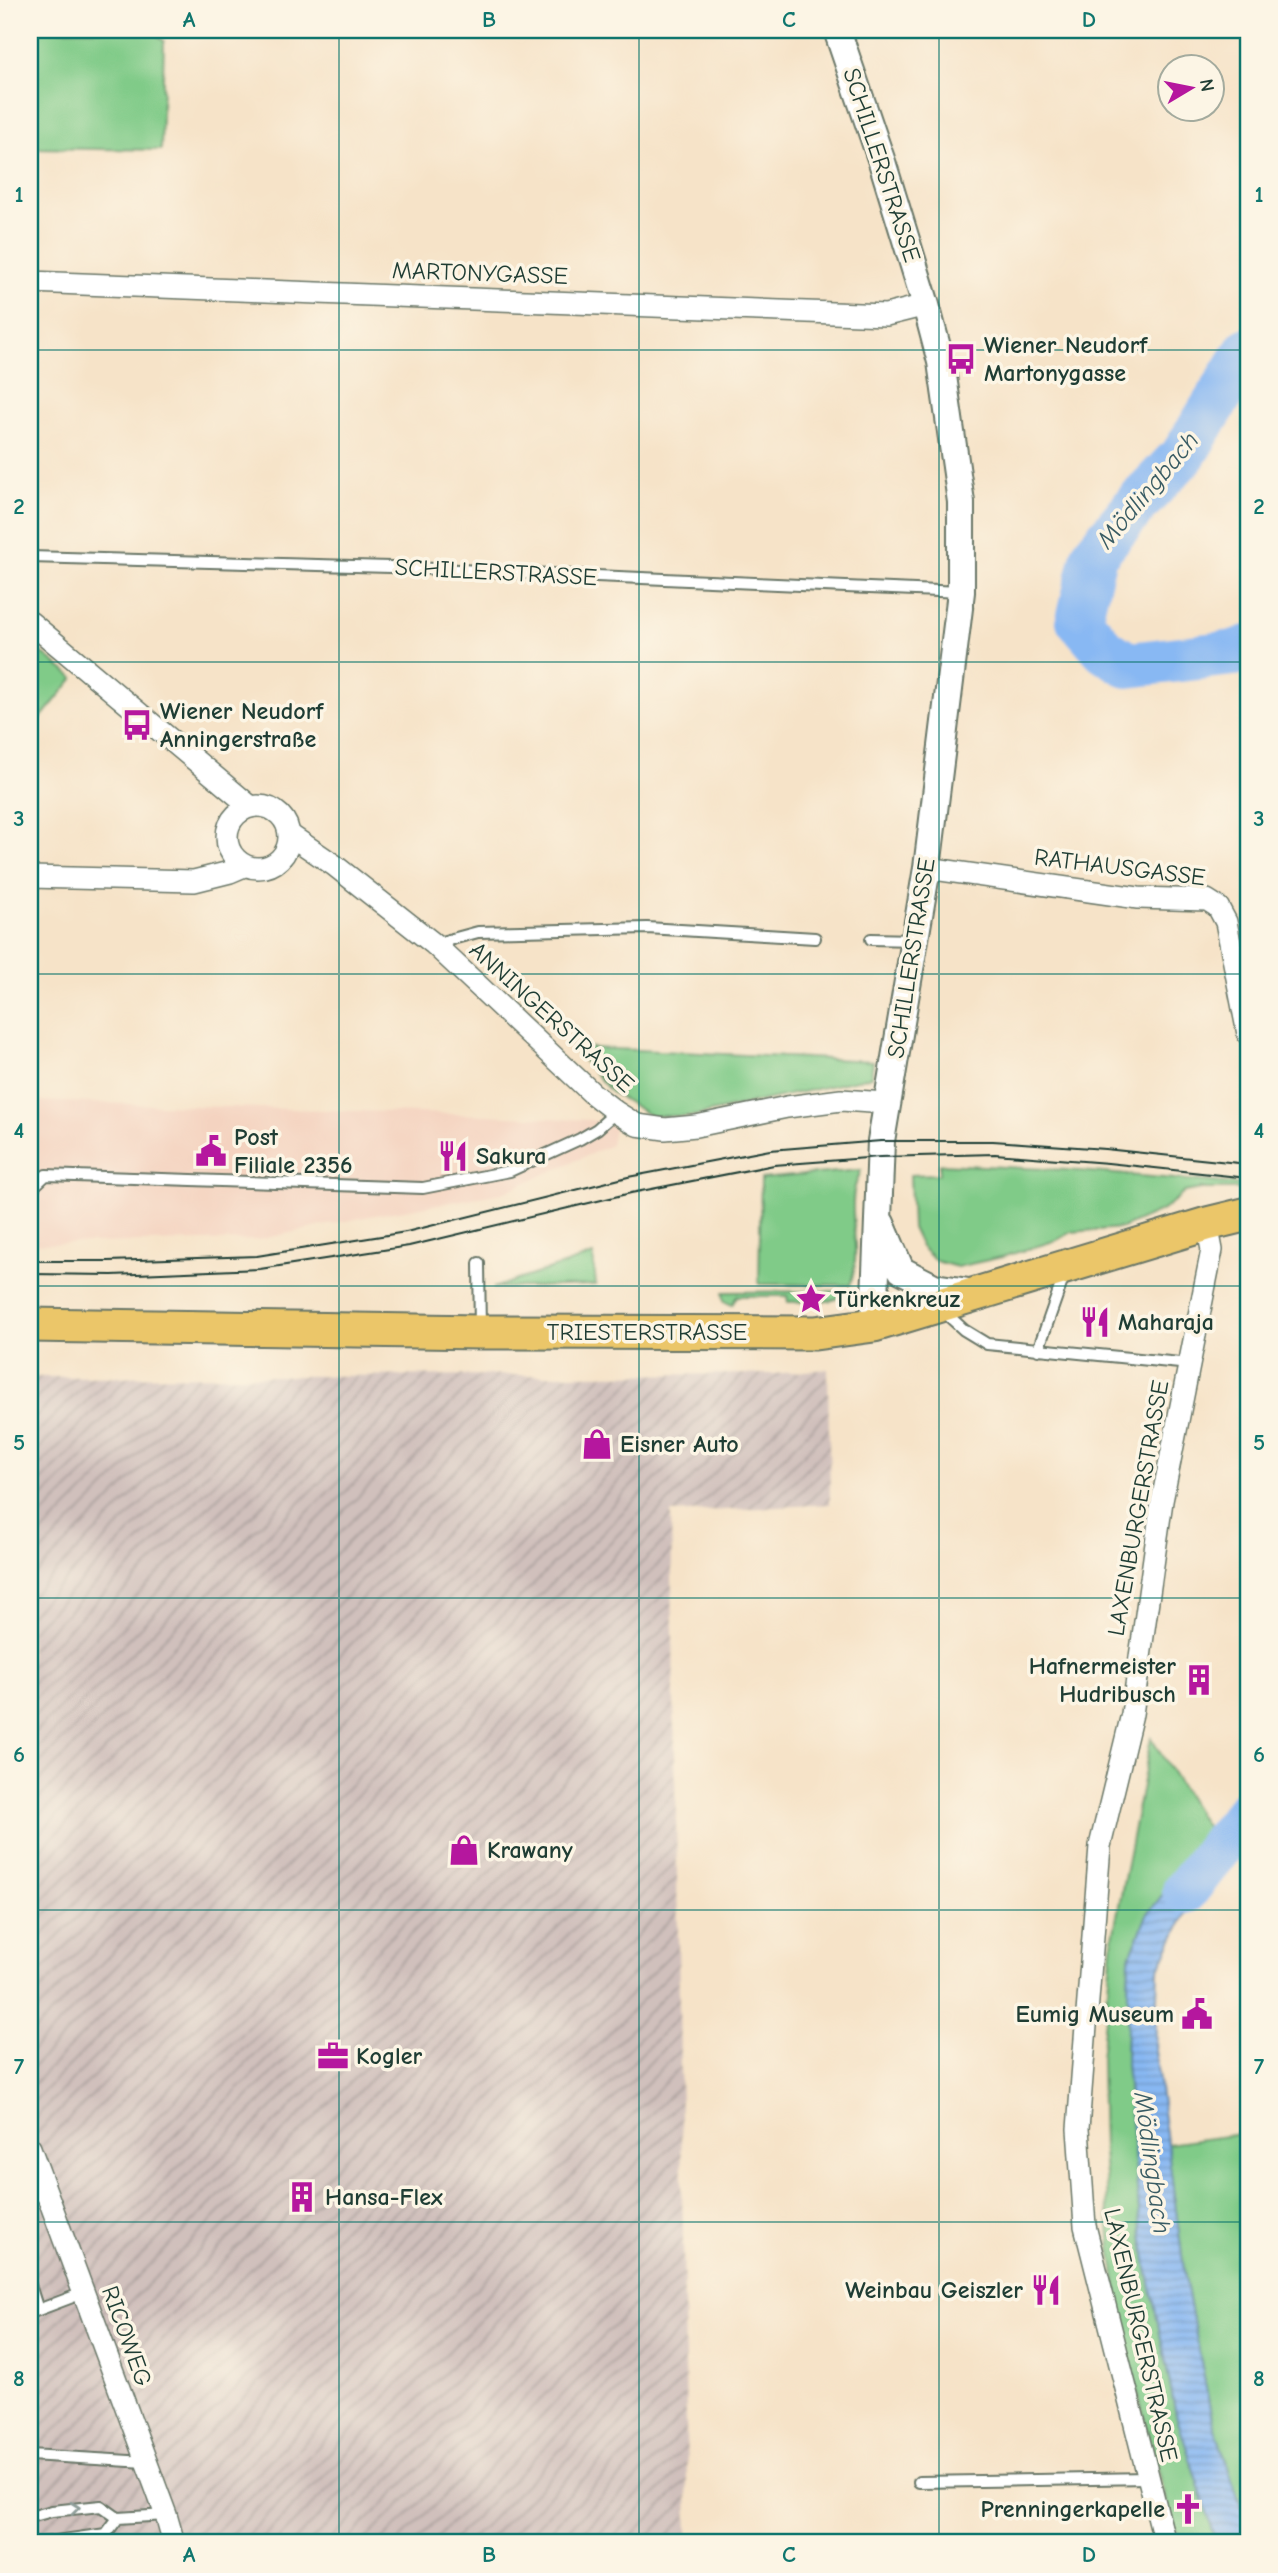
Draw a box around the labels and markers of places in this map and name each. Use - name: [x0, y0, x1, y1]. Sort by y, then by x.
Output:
- place label: Wiener Neudorf Martonygasse: [984, 331, 1148, 387]
- bus stop icon: Wiener Neudorf Martonygasse: [944, 342, 978, 376]
- place label: Wiener Neudorf Anningerstraße: [160, 697, 324, 753]
- bus stop icon: Wiener Neudorf Anningerstraße: [120, 708, 154, 742]
- place label: Post Filiale 2356: [234, 1123, 353, 1179]
- public building icon: Post Filiale 2356: [194, 1134, 228, 1168]
- restaurant icon: Sakura: [436, 1139, 470, 1173]
- place label: Sakura: [476, 1142, 547, 1170]
- place icon: Türkenkreuz: [794, 1282, 828, 1316]
- place label: Türkenkreuz: [834, 1285, 961, 1313]
- restaurant icon: Maharaja: [1078, 1305, 1112, 1339]
- place label: Maharaja: [1118, 1308, 1214, 1336]
- shop icon: Eisner Auto: [580, 1427, 614, 1461]
- place label: Eisner Auto: [620, 1430, 739, 1458]
- place label: Hafnermeister Hudribusch: [1029, 1652, 1176, 1708]
- building icon: Hafnermeister Hudribusch: [1182, 1663, 1216, 1697]
- shop icon: Krawany: [447, 1833, 481, 1867]
- place label: Krawany: [487, 1836, 573, 1864]
- public building icon: Eumig Museum: [1180, 1997, 1214, 2031]
- place label: Eumig Museum: [1015, 2000, 1174, 2028]
- office icon: Kogler: [316, 2039, 350, 2073]
- place label: Kogler: [356, 2042, 423, 2070]
- building icon: Hansa-Flex: [285, 2180, 319, 2214]
- place label: Hansa-Flex: [325, 2183, 443, 2211]
- restaurant icon: Weinbau Geiszler: [1029, 2273, 1063, 2307]
- place label: Weinbau Geiszler: [845, 2276, 1023, 2304]
- church icon: Prenningerkapelle: [1171, 2492, 1205, 2526]
- place label: Prenningerkapelle: [981, 2495, 1165, 2523]

